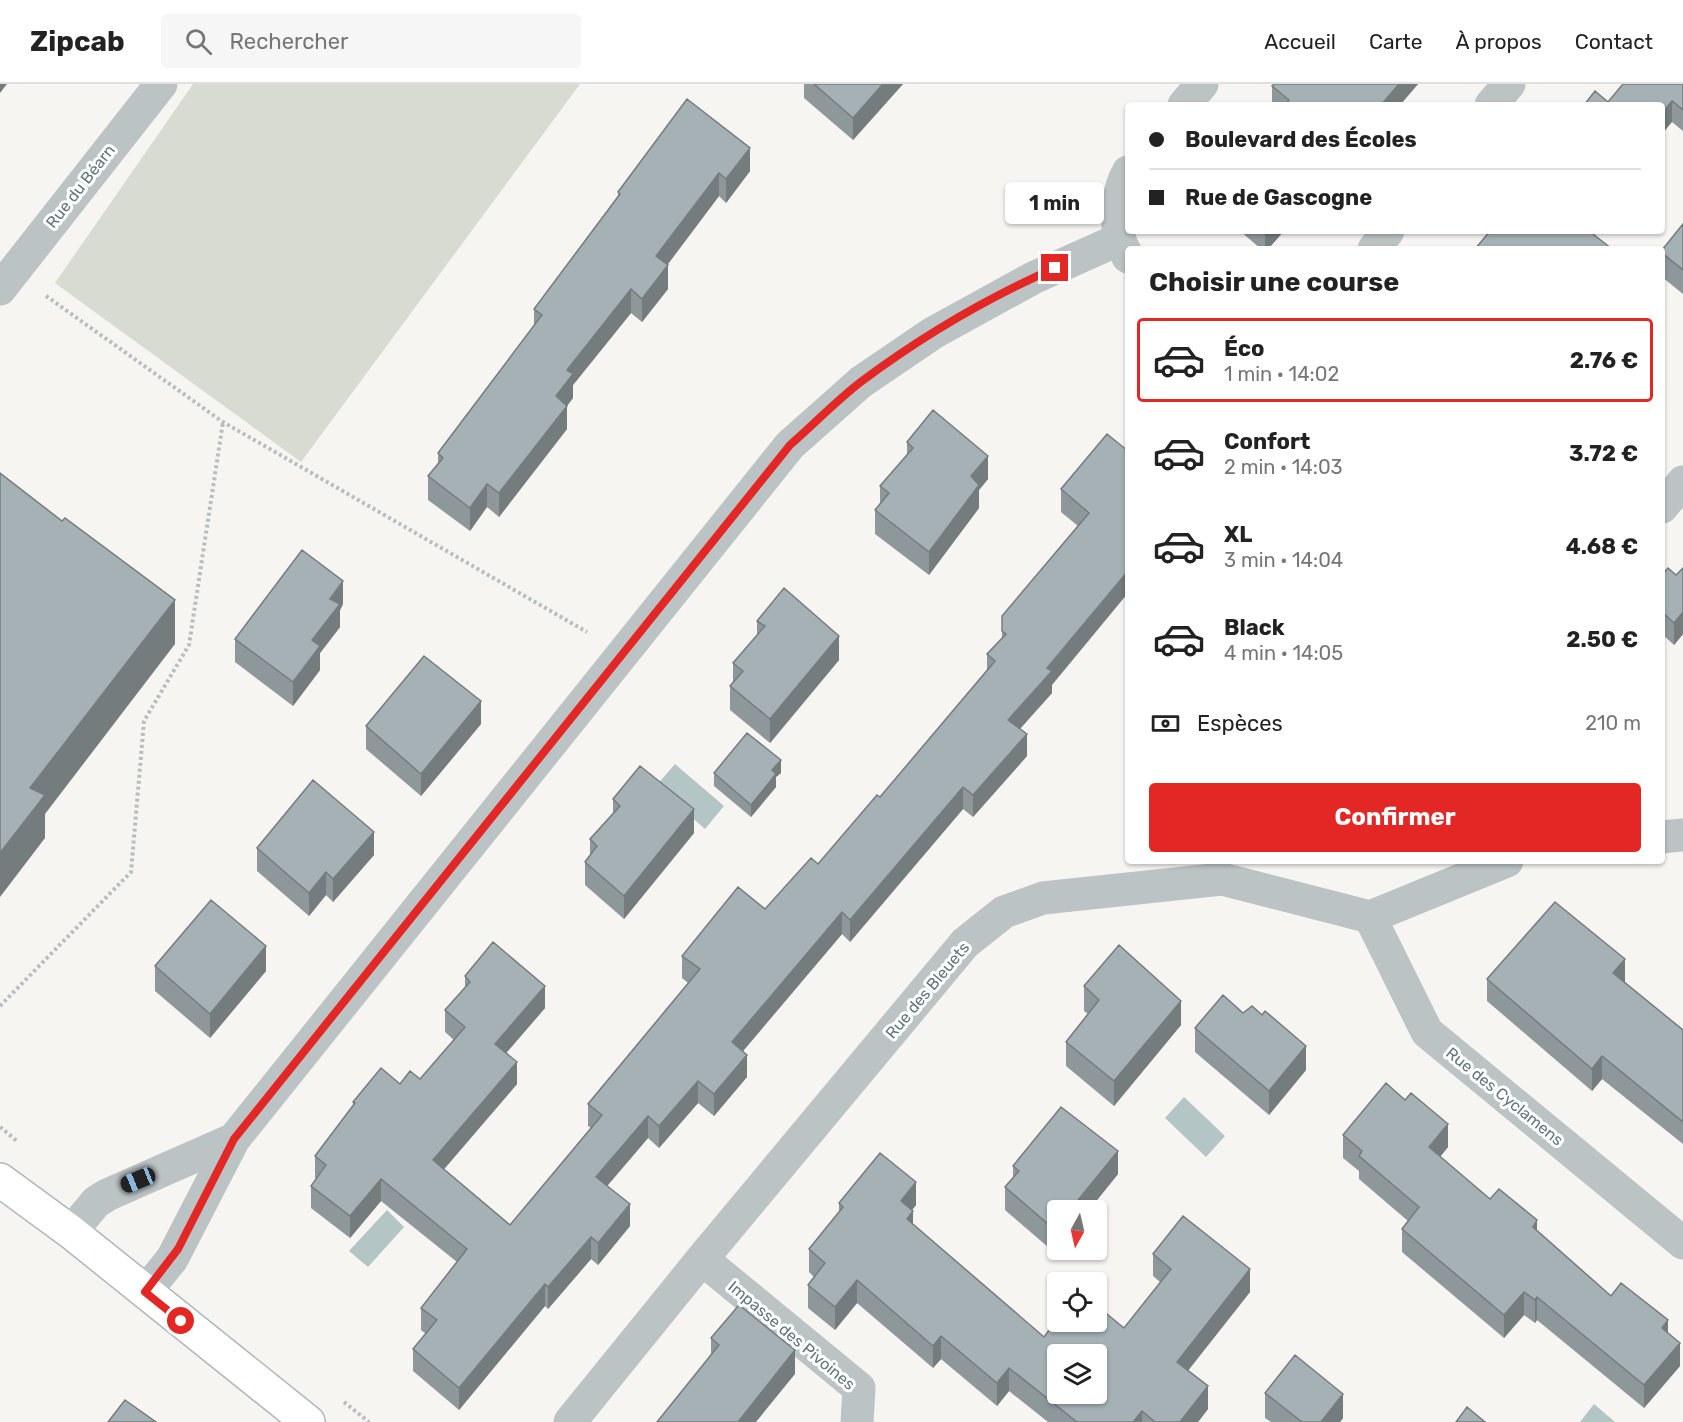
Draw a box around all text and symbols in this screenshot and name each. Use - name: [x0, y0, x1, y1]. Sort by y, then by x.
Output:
- search box: [161, 14, 581, 68]
- text: Zipcab: [30, 25, 125, 58]
- icon: search: [182, 25, 215, 58]
- text: Rechercher: [230, 28, 348, 55]
- text: Accueil: [1264, 29, 1336, 54]
- text: Carte: [1369, 29, 1422, 54]
- text: À propos: [1455, 29, 1542, 54]
- text: Contact: [1575, 29, 1653, 54]
- text: Boulevard des Écoles: [1185, 126, 1417, 153]
- street label: Rue du Béarn: [42, 141, 119, 232]
- callout: 1 min: [1006, 181, 1104, 223]
- text: Rue de Gascogne: [1185, 184, 1372, 211]
- text: 1 min: [1029, 191, 1080, 215]
- route end: [1041, 254, 1068, 281]
- text: Choisir une course: [1149, 266, 1399, 298]
- icon: car: [1152, 333, 1206, 387]
- text: Éco: [1224, 335, 1264, 362]
- text: 2.76 €: [1570, 347, 1638, 374]
- text: 1 min · 14:02: [1224, 362, 1339, 386]
- icon: car: [1152, 426, 1206, 480]
- text: Confort: [1224, 428, 1310, 455]
- text: 3.72 €: [1569, 440, 1638, 467]
- text: 2 min · 14:03: [1224, 455, 1343, 479]
- icon: car: [1152, 519, 1206, 573]
- text: XL: [1224, 521, 1252, 548]
- text: 4.68 €: [1566, 533, 1638, 560]
- text: 3 min · 14:04: [1224, 548, 1343, 572]
- icon: car: [1152, 612, 1206, 666]
- text: Black: [1224, 614, 1285, 641]
- text: 2.50 €: [1566, 626, 1638, 653]
- text: 4 min · 14:05: [1224, 641, 1343, 665]
- icon: cash: [1149, 707, 1182, 740]
- text: Espèces: [1197, 710, 1283, 737]
- text: 210 m: [1585, 711, 1641, 735]
- button: Confirmer: [1149, 783, 1641, 852]
- street label: Rue des Bleuets: [882, 938, 973, 1042]
- street label: Rue des Cyclamens: [1442, 1043, 1567, 1150]
- car: [118, 1165, 158, 1195]
- north arrow: [1047, 1200, 1107, 1260]
- map controls: [1047, 1200, 1107, 1404]
- button: locate: [1047, 1272, 1107, 1332]
- street label: Impasse des Pivoines: [725, 1277, 859, 1394]
- route start: [167, 1307, 194, 1334]
- button: layers: [1047, 1344, 1107, 1404]

